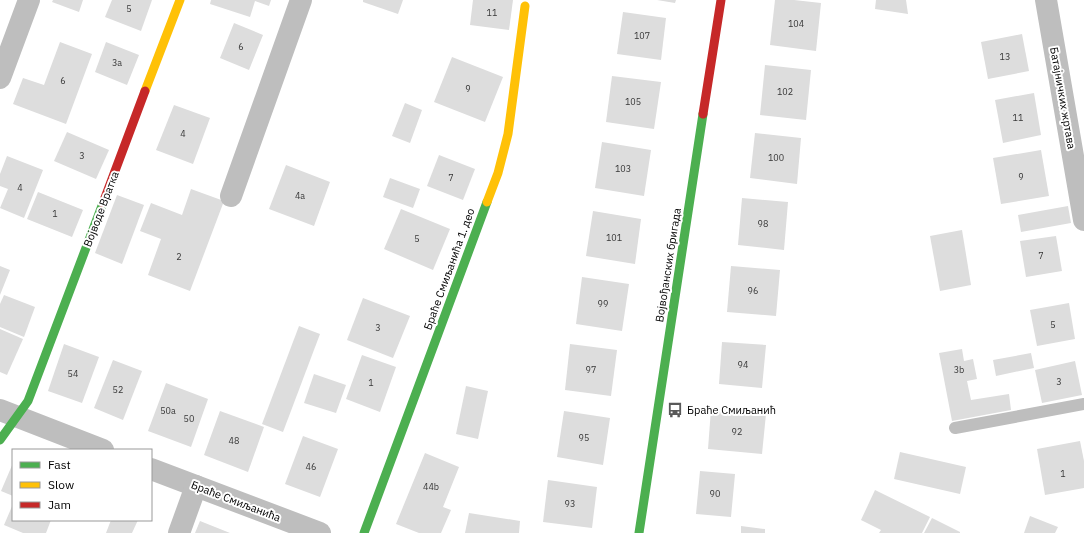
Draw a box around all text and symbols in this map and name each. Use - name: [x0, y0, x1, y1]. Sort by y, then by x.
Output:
- house number: 5: [126, 3, 132, 14]
- house number: 11: [487, 7, 497, 18]
- house number: 104: [788, 18, 804, 29]
- house number: 107: [634, 30, 650, 41]
- house number: 6: [238, 41, 244, 52]
- street label: Батајничких жртава: [1047, 46, 1079, 150]
- house number: 13: [1000, 51, 1010, 62]
- house number: 3a: [112, 57, 122, 68]
- house number: 6: [60, 75, 66, 86]
- house number: 9: [465, 83, 471, 94]
- house number: 102: [777, 86, 793, 97]
- house number: 105: [625, 96, 641, 107]
- house number: 11: [1013, 112, 1023, 123]
- house number: 4: [180, 128, 186, 139]
- house number: 3: [79, 150, 85, 161]
- house number: 100: [768, 152, 784, 163]
- house number: 103: [615, 163, 631, 174]
- street label: Војводе Вратка: [80, 169, 122, 249]
- house number: 9: [1018, 171, 1024, 182]
- house number: 7: [448, 172, 454, 183]
- house number: 4: [17, 182, 23, 193]
- house number: 4a: [295, 190, 305, 201]
- street label: Браће Смиљанића 1. део: [420, 206, 478, 332]
- street label: Војвођанских бригада: [652, 207, 684, 323]
- house number: 1: [52, 208, 58, 219]
- house number: 98: [758, 218, 768, 229]
- house number: 101: [606, 232, 622, 243]
- house number: 5: [414, 233, 420, 244]
- house number: 7: [1038, 250, 1044, 261]
- house number: 2: [176, 251, 182, 262]
- house number: 96: [748, 285, 758, 296]
- house number: 99: [598, 298, 608, 309]
- house number: 5: [1050, 319, 1056, 330]
- house number: 3: [375, 322, 381, 333]
- house number: 94: [738, 359, 748, 370]
- house number: 97: [586, 364, 596, 375]
- house number: 3b: [954, 364, 964, 375]
- house number: 54: [68, 368, 78, 379]
- house number: 3: [1056, 376, 1062, 387]
- house number: 1: [368, 377, 374, 388]
- house number: 52: [113, 384, 123, 395]
- bus stop icon: Браће Смиљанић: [666, 401, 684, 419]
- place label: Браће Смиљанић: [687, 403, 776, 417]
- house number: 50a: [160, 405, 176, 416]
- house number: 50: [184, 413, 194, 424]
- house number: 92: [732, 426, 742, 437]
- house number: 95: [579, 432, 589, 443]
- house number: 48: [229, 435, 239, 446]
- legend: [12, 449, 152, 521]
- text: Fast: [48, 457, 71, 472]
- house number: 46: [306, 461, 316, 472]
- house number: 1: [1060, 468, 1066, 479]
- text: Slow: [48, 477, 74, 492]
- street label: Браће Смиљанића: [189, 477, 283, 525]
- house number: 44b: [423, 481, 439, 492]
- house number: 90: [710, 488, 720, 499]
- text: Jam: [48, 497, 71, 512]
- house number: 93: [565, 498, 575, 509]

